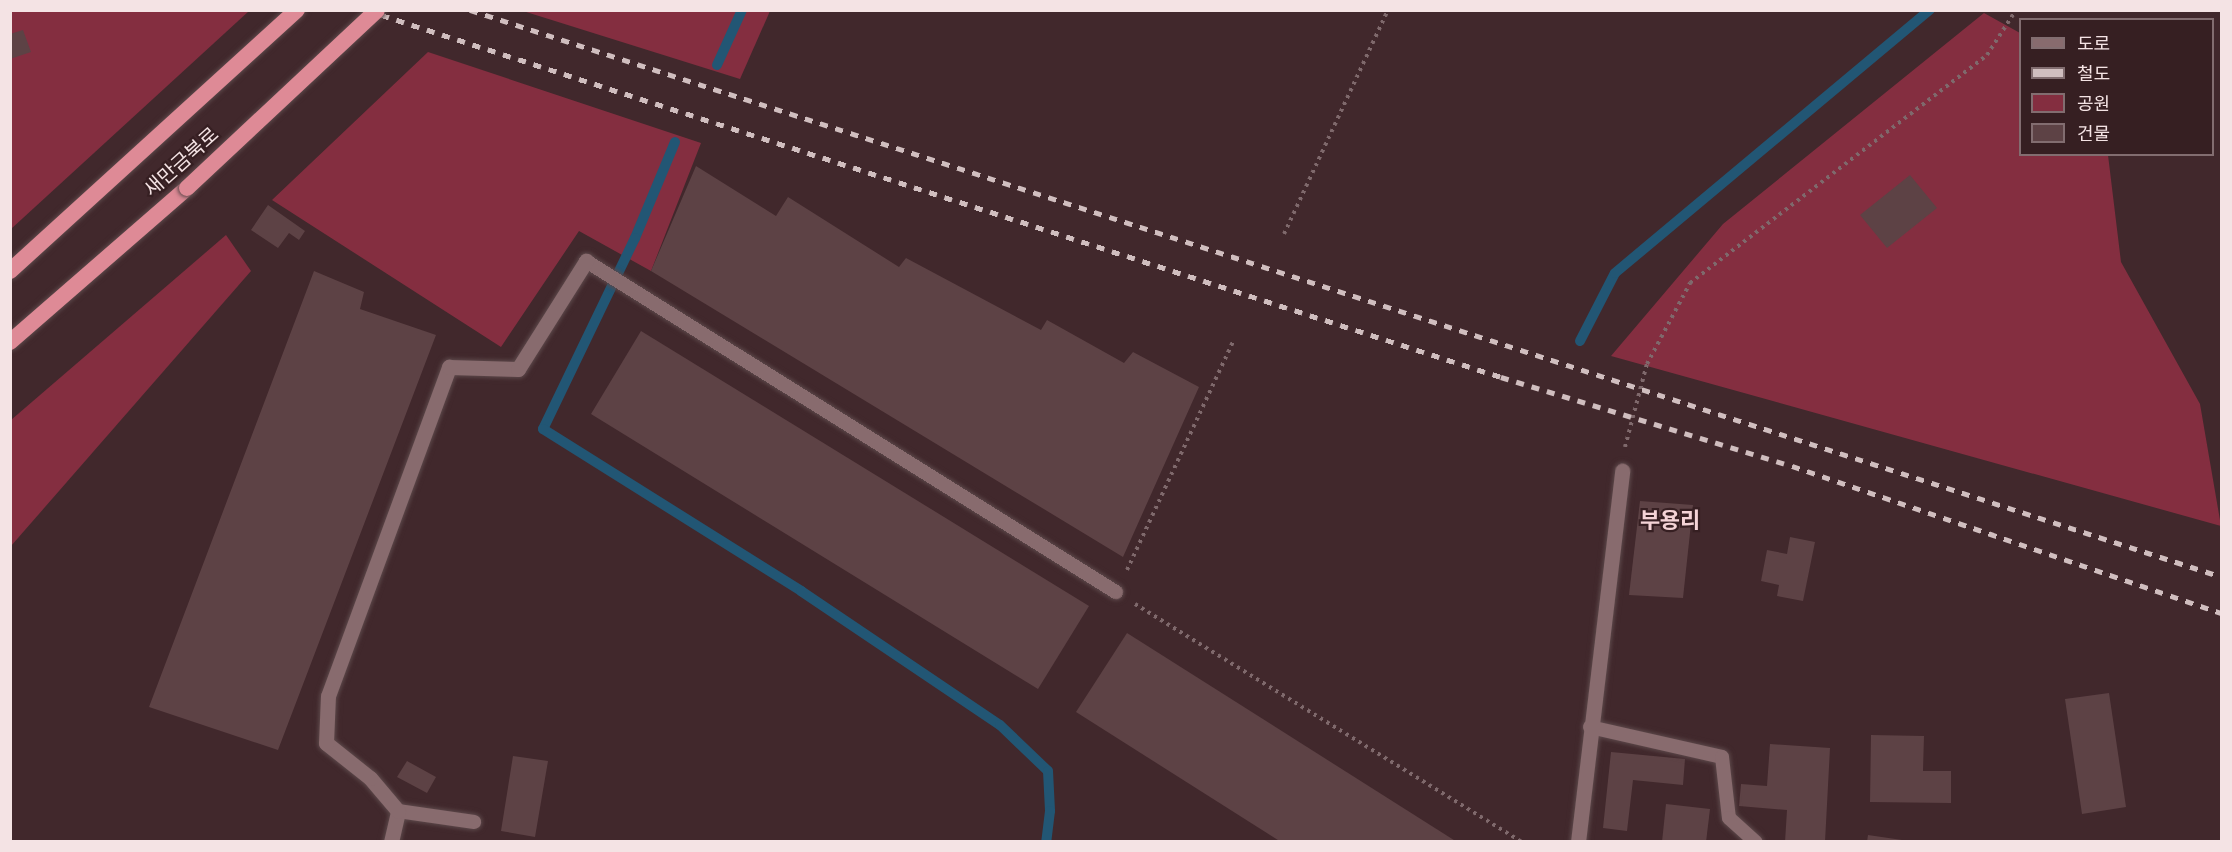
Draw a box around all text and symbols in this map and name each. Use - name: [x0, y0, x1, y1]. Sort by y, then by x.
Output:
- legend: [2019, 18, 2214, 156]
- text: 도로: [2077, 31, 2110, 58]
- text: 철도: [2077, 61, 2110, 88]
- text: 공원: [2077, 91, 2110, 118]
- text: 건물: [2077, 121, 2110, 148]
- street label: 새만금북로: [140, 123, 224, 203]
- district label: 부용리: [1640, 509, 1700, 535]

